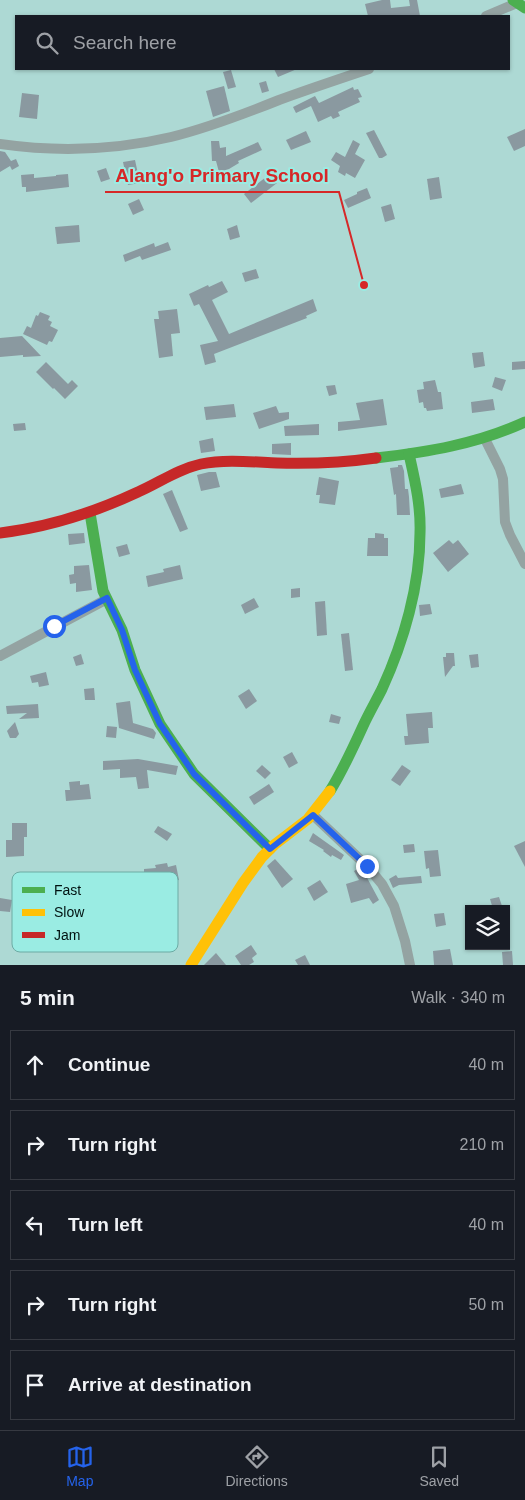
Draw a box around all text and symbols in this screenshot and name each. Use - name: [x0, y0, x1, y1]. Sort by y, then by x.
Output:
- search box: [15, 15, 510, 70]
- icon: search: [33, 29, 61, 57]
- text: Search here: [73, 32, 177, 53]
- callout: Alang'o Primary School: [105, 158, 339, 192]
- text: Alang'o Primary School: [115, 165, 329, 186]
- route start: [43, 615, 66, 638]
- route end: [356, 855, 379, 878]
- legend: [12, 872, 178, 952]
- text: Fast: [54, 882, 81, 898]
- text: Slow: [54, 904, 85, 920]
- map controls: [465, 905, 510, 950]
- button: layers: [465, 905, 510, 950]
- text: Jam: [54, 927, 80, 943]
- text: 5 min: [20, 986, 75, 1009]
- text: Walk · 340 m: [411, 989, 505, 1006]
- icon: ahead: [21, 1051, 49, 1079]
- text: Continue: [68, 1054, 150, 1075]
- text: 40 m: [468, 1056, 504, 1073]
- icon: right: [21, 1131, 49, 1159]
- text: Turn right: [68, 1134, 156, 1155]
- text: 210 m: [460, 1136, 504, 1153]
- icon: left: [21, 1211, 49, 1239]
- text: Turn left: [68, 1214, 143, 1235]
- text: 40 m: [468, 1216, 504, 1233]
- icon: right: [21, 1291, 49, 1319]
- text: Turn right: [68, 1294, 156, 1315]
- text: 50 m: [468, 1296, 504, 1313]
- icon: arrive: [21, 1371, 49, 1399]
- text: Arrive at destination: [68, 1374, 252, 1395]
- tab: Map: [66, 1443, 94, 1489]
- tab: Directions: [226, 1443, 288, 1489]
- tab: Saved: [419, 1443, 459, 1489]

